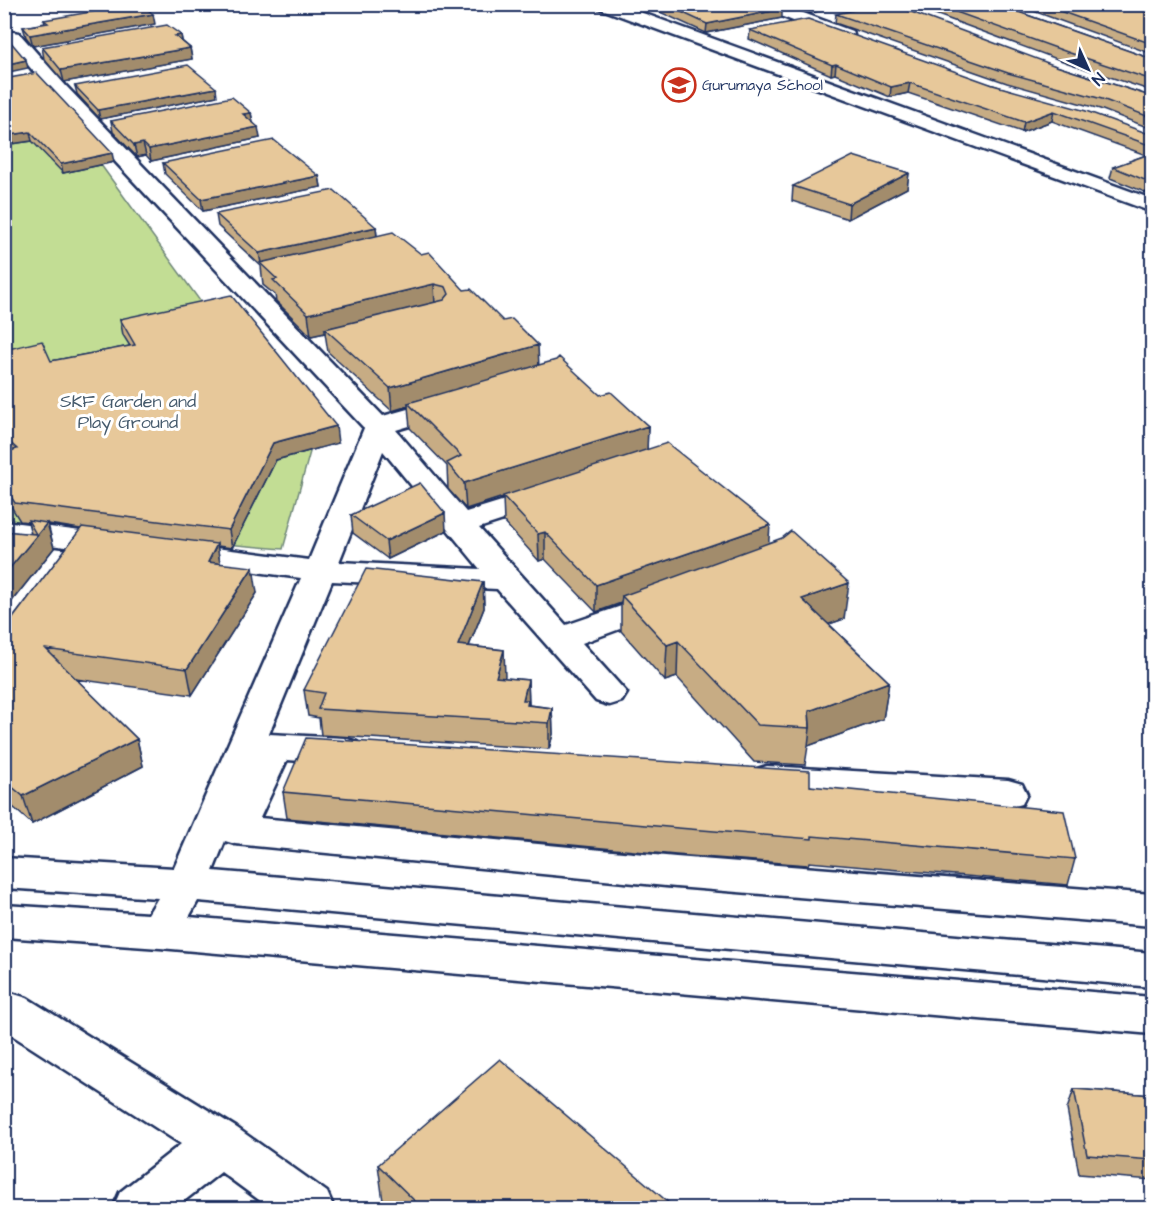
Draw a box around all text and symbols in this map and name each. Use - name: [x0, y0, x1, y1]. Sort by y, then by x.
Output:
- north arrow: [1058, 39, 1118, 99]
- school or university icon: Gurumaya School: [661, 67, 697, 103]
- text: N: [1087, 68, 1109, 90]
- place label: Gurumaya School: [702, 75, 823, 97]
- park label: SKF Garden and Play Ground: [60, 389, 196, 436]

